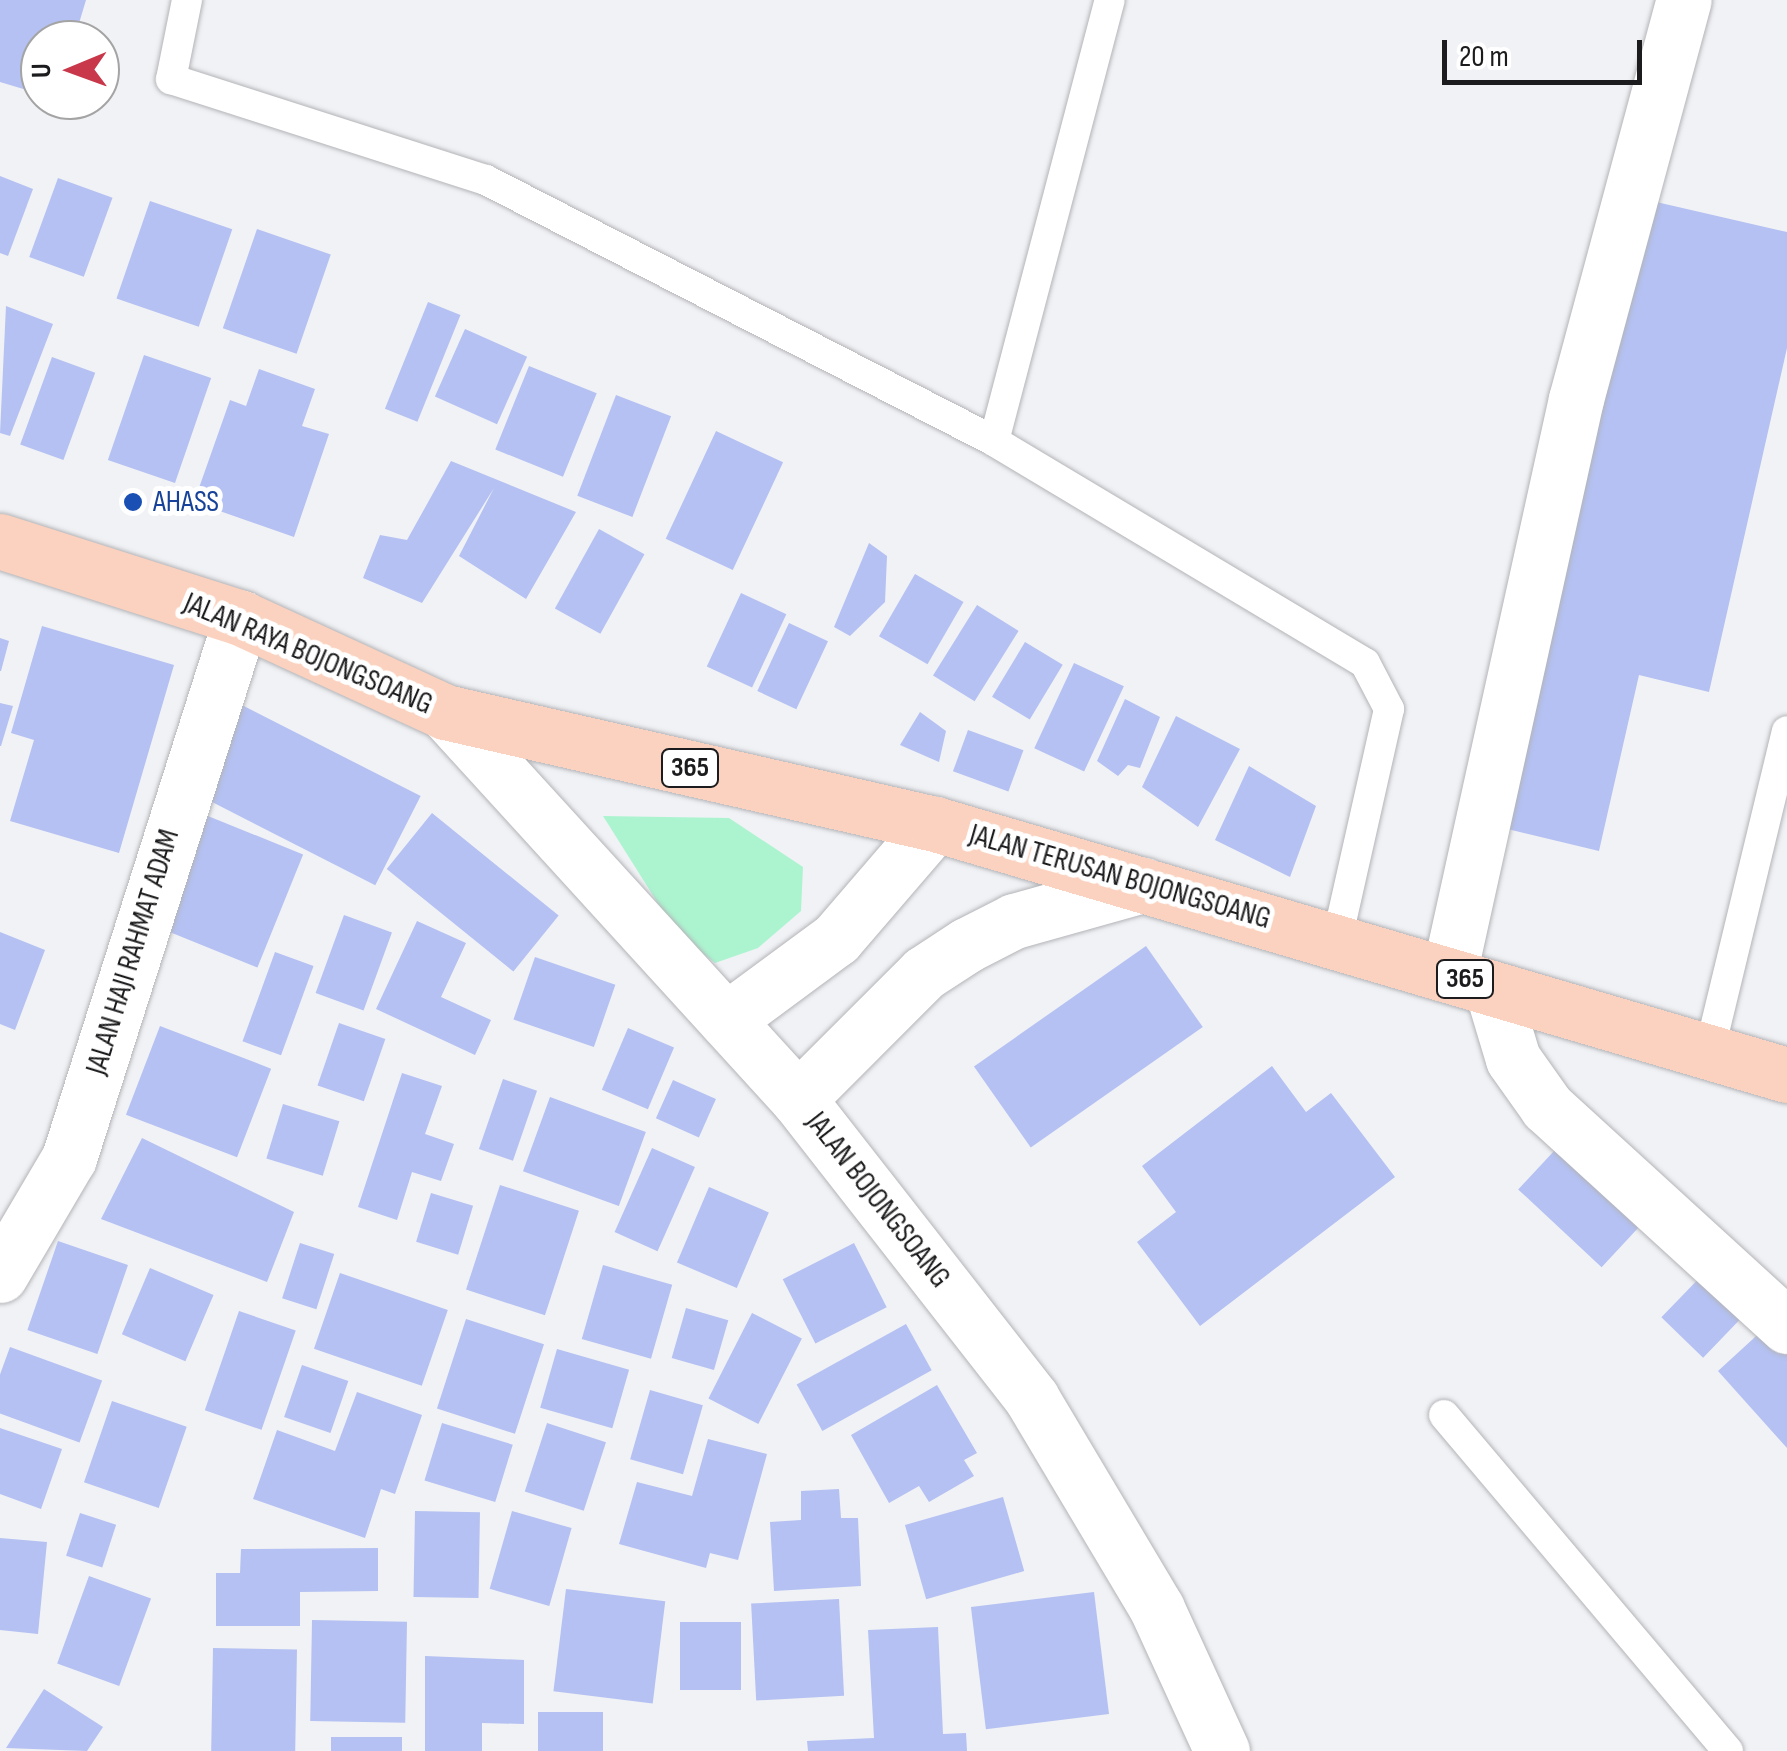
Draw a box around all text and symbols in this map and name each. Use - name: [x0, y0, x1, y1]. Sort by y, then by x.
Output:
- north arrow: [20, 20, 120, 120]
- scale bar: [1447, 20, 1647, 82]
- text: 20 m: [1459, 39, 1509, 75]
- text: U: [25, 63, 58, 78]
- place label: AHASS: [153, 484, 219, 520]
- marker: AHASS: [122, 491, 144, 513]
- street label: JALAN RAYA BOJONGSOANG: [178, 585, 438, 723]
- road number: 365: [660, 745, 720, 791]
- street label: JALAN TERUSAN BOJONGSOANG: [965, 817, 1275, 937]
- street label: JALAN HAJI RAHMAT ADAM: [79, 825, 187, 1079]
- road number: 365: [1435, 956, 1495, 1002]
- street label: JALAN BOJONGSOANG: [798, 1105, 958, 1295]

